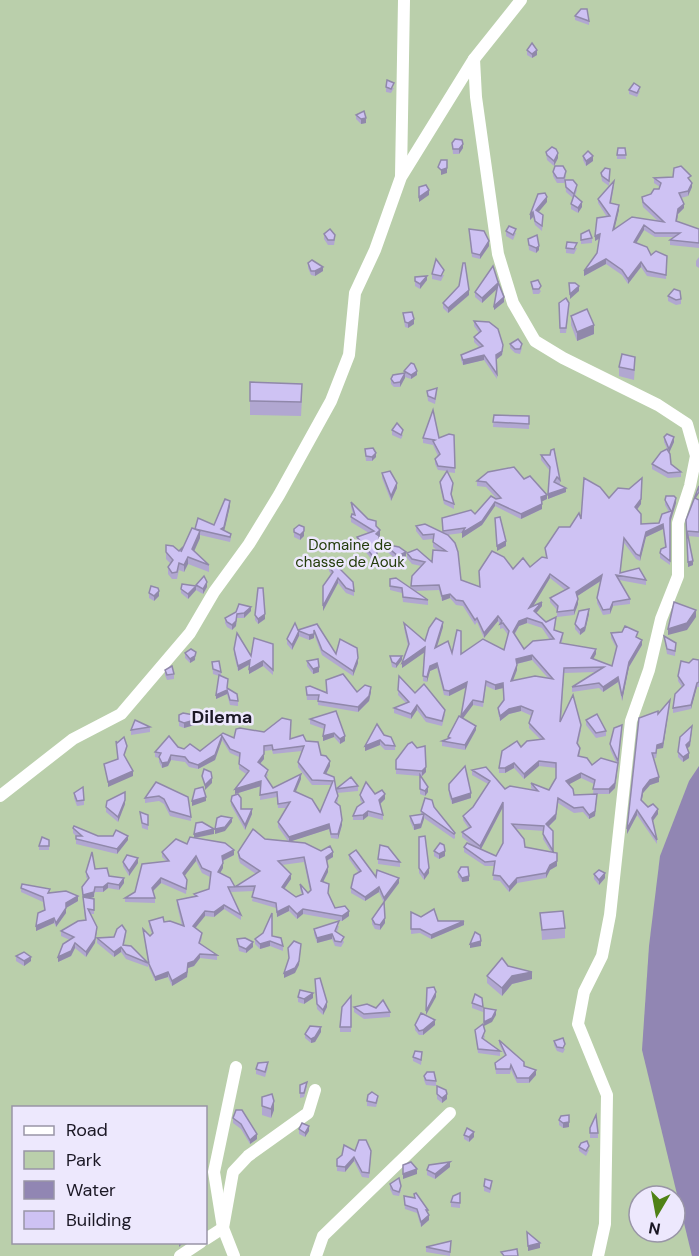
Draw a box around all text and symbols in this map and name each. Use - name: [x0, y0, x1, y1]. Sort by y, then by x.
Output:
- park label: Domaine de chasse de Aouk: [295, 535, 405, 572]
- district label: Dilema: [192, 705, 252, 729]
- legend: [12, 1106, 207, 1244]
- text: Road: [66, 1118, 108, 1142]
- text: Park: [66, 1148, 102, 1172]
- text: Water: [66, 1178, 116, 1202]
- north arrow: [627, 1184, 687, 1244]
- text: Building: [66, 1208, 131, 1232]
- text: N: [647, 1217, 662, 1240]

